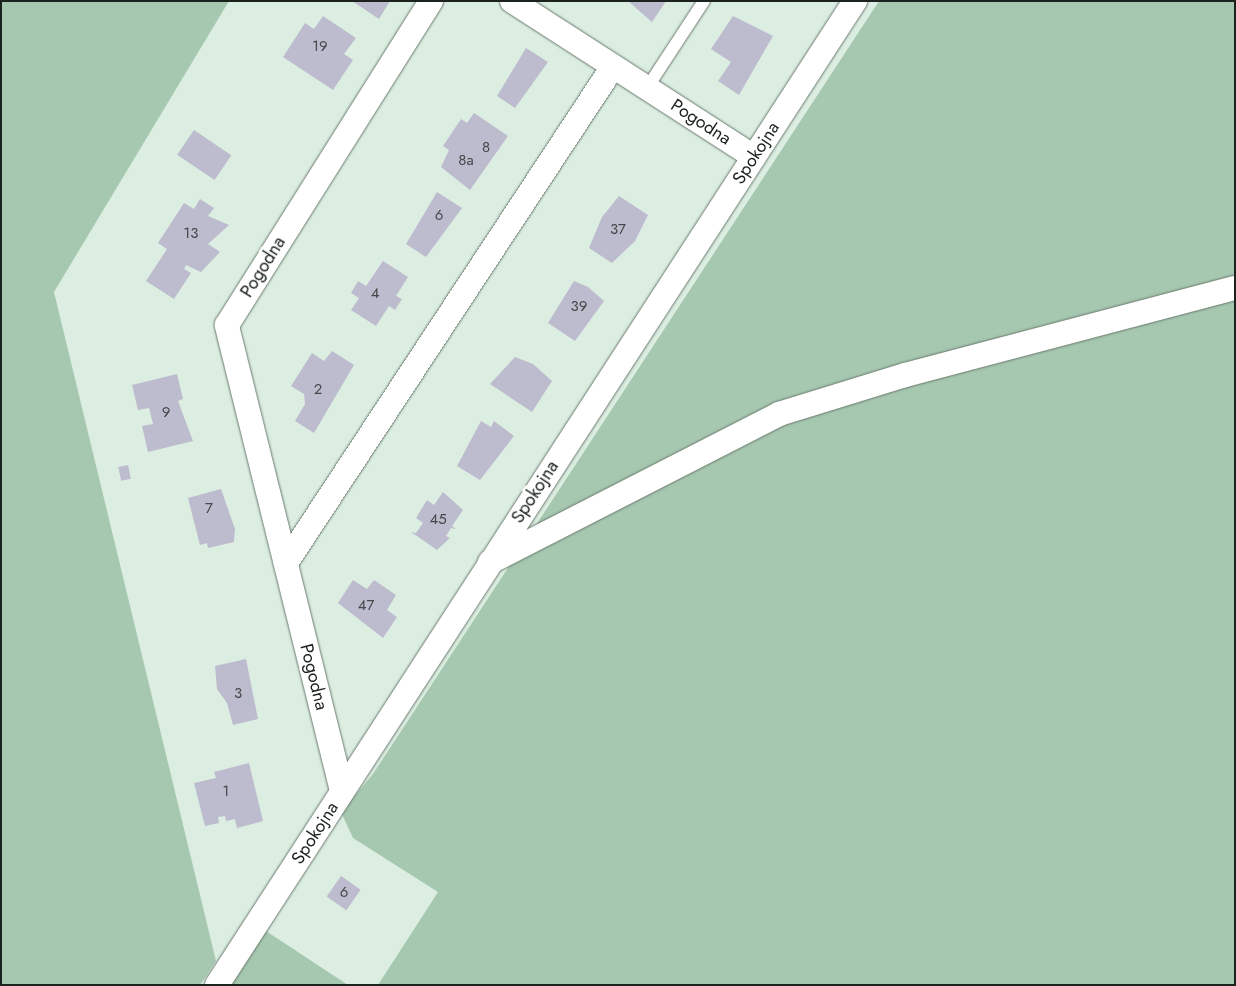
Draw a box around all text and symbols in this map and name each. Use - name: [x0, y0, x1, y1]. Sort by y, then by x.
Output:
- house number: 19: [312, 38, 328, 56]
- street label: Pogodna: [667, 95, 735, 149]
- street label: Spokojna: [728, 118, 784, 188]
- house number: 8: [482, 139, 490, 157]
- house number: 8a: [458, 152, 474, 170]
- house number: 6: [435, 207, 443, 225]
- house number: 37: [610, 221, 626, 239]
- house number: 13: [184, 225, 198, 243]
- street label: Pogodna: [236, 233, 290, 301]
- house number: 4: [371, 285, 379, 303]
- house number: 39: [571, 298, 587, 316]
- house number: 2: [314, 381, 322, 399]
- house number: 9: [162, 404, 170, 422]
- street label: Spokojna: [507, 457, 563, 527]
- house number: 7: [205, 500, 213, 518]
- house number: 45: [429, 511, 447, 529]
- house number: 47: [358, 597, 374, 615]
- street label: Pogodna: [295, 642, 333, 712]
- house number: 3: [234, 685, 242, 703]
- house number: 1: [223, 783, 229, 801]
- street label: Spokojna: [287, 798, 343, 868]
- house number: 6: [340, 884, 348, 902]

